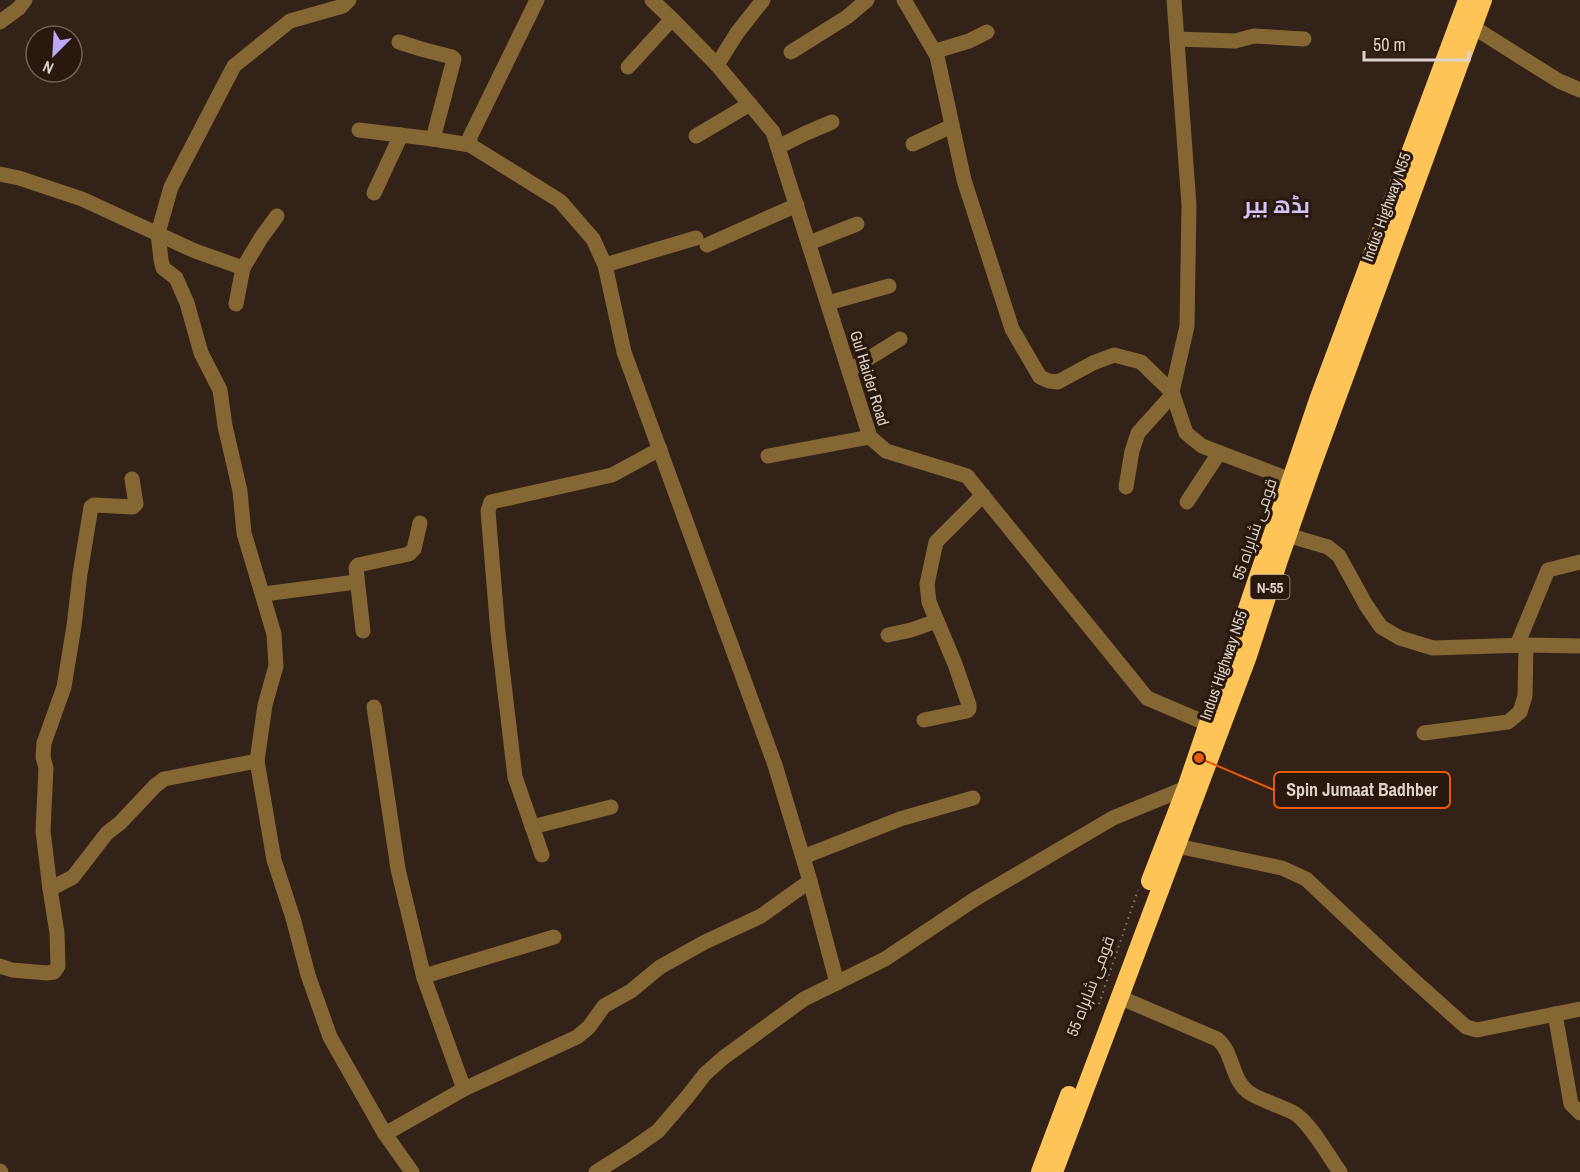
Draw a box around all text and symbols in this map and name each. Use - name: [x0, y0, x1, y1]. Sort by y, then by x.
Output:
- north arrow: [24, 24, 84, 84]
- scale bar: [1364, 24, 1469, 62]
- text: 50 m: [1373, 32, 1406, 57]
- text: N: [39, 56, 57, 80]
- street label: Indus Highway N55: [1356, 149, 1416, 265]
- district label: بڈھ بیر: [1243, 190, 1310, 220]
- street label: Gul Haider Road: [845, 328, 895, 428]
- street label: قومی شاہراہ 55: [1226, 475, 1282, 583]
- road number: N-55: [1250, 575, 1290, 599]
- street label: Indus Highway N55: [1194, 607, 1252, 723]
- callout: Spin Jumaat Badhber: [1274, 772, 1450, 808]
- text: Spin Jumaat Badhber: [1286, 777, 1438, 802]
- street label: قومی شاہراہ 55: [1061, 933, 1119, 1039]

